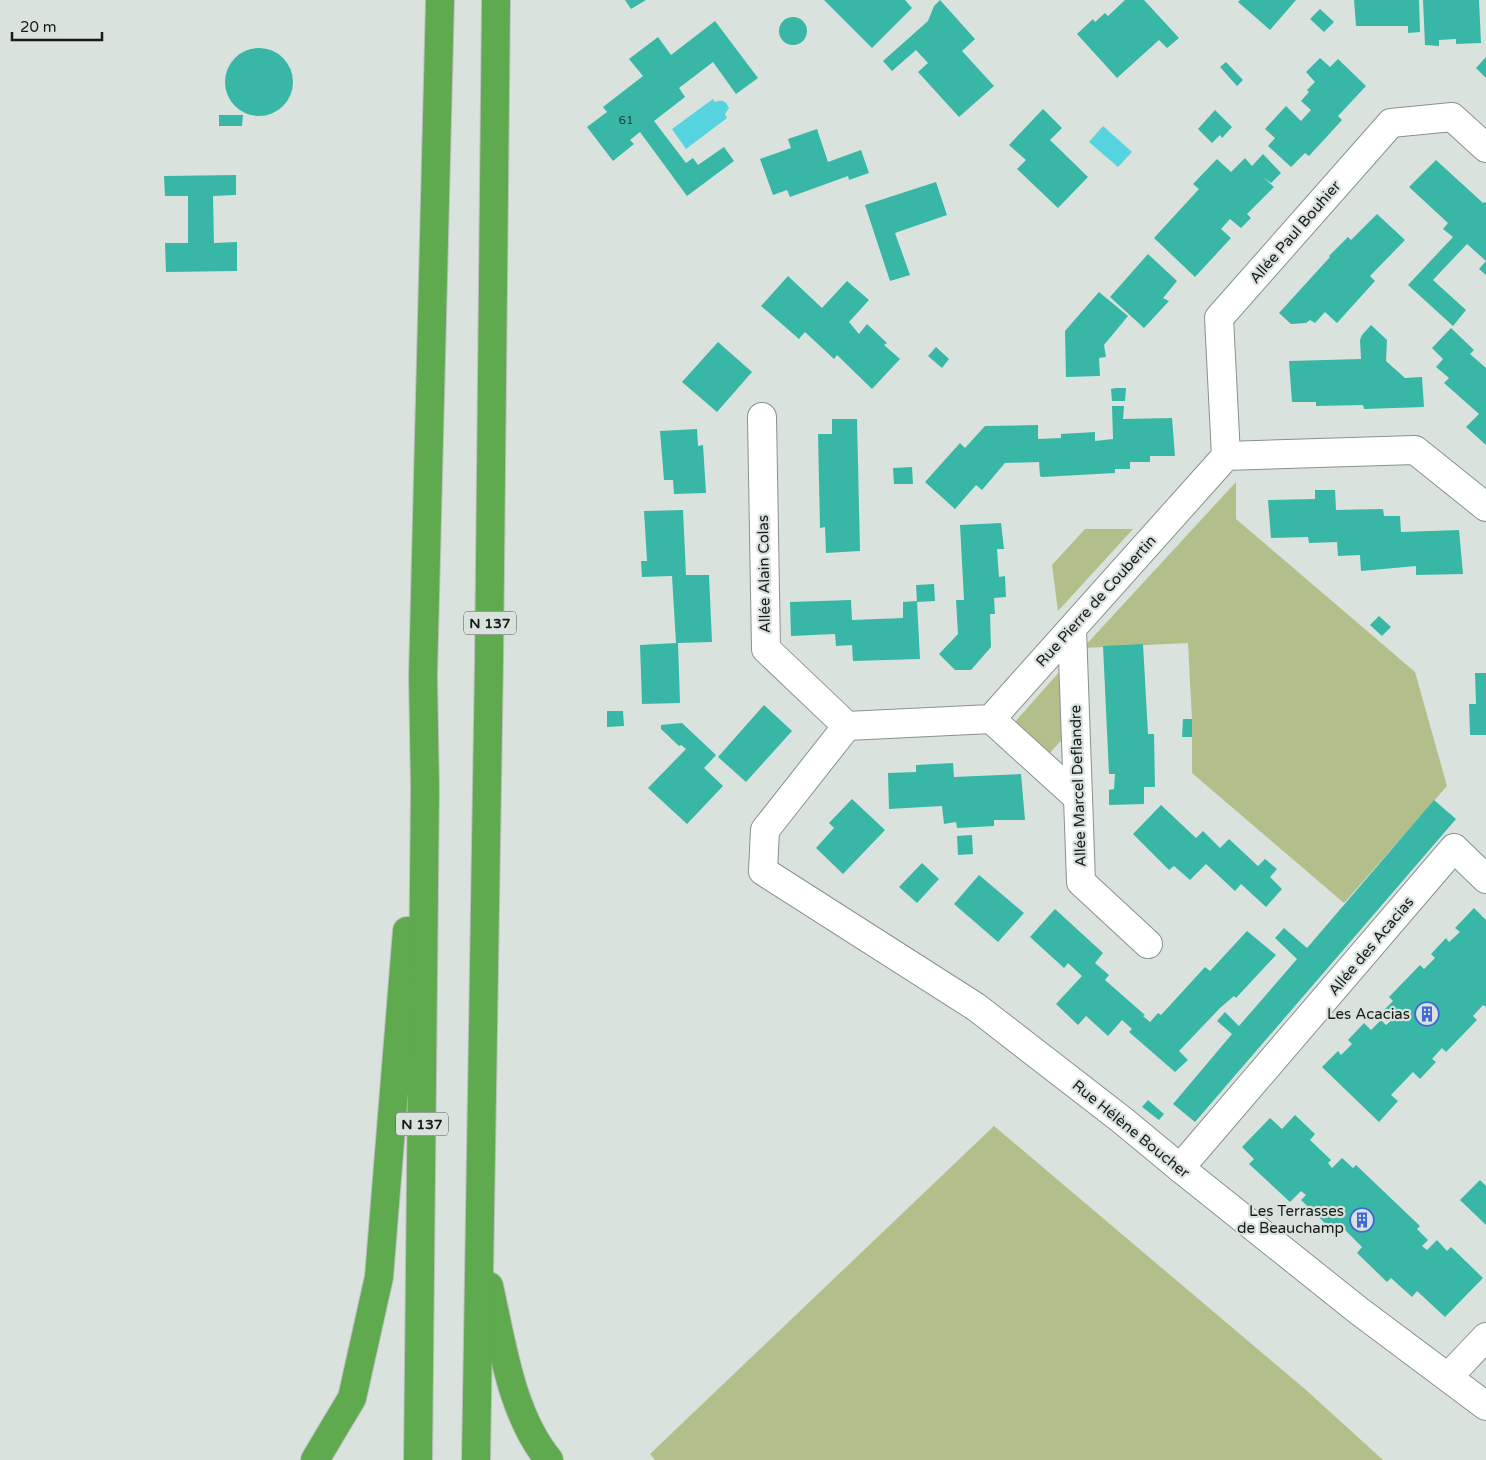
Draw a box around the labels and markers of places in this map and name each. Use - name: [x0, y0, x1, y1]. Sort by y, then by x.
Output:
- building icon: Les Acacias: [1414, 1001, 1440, 1027]
- place label: Les Acacias: [1327, 1005, 1410, 1023]
- place label: Les Terrasses de Beauchamp: [1237, 1202, 1344, 1237]
- building icon: Les Terrasses de Beauchamp: [1349, 1207, 1375, 1233]

